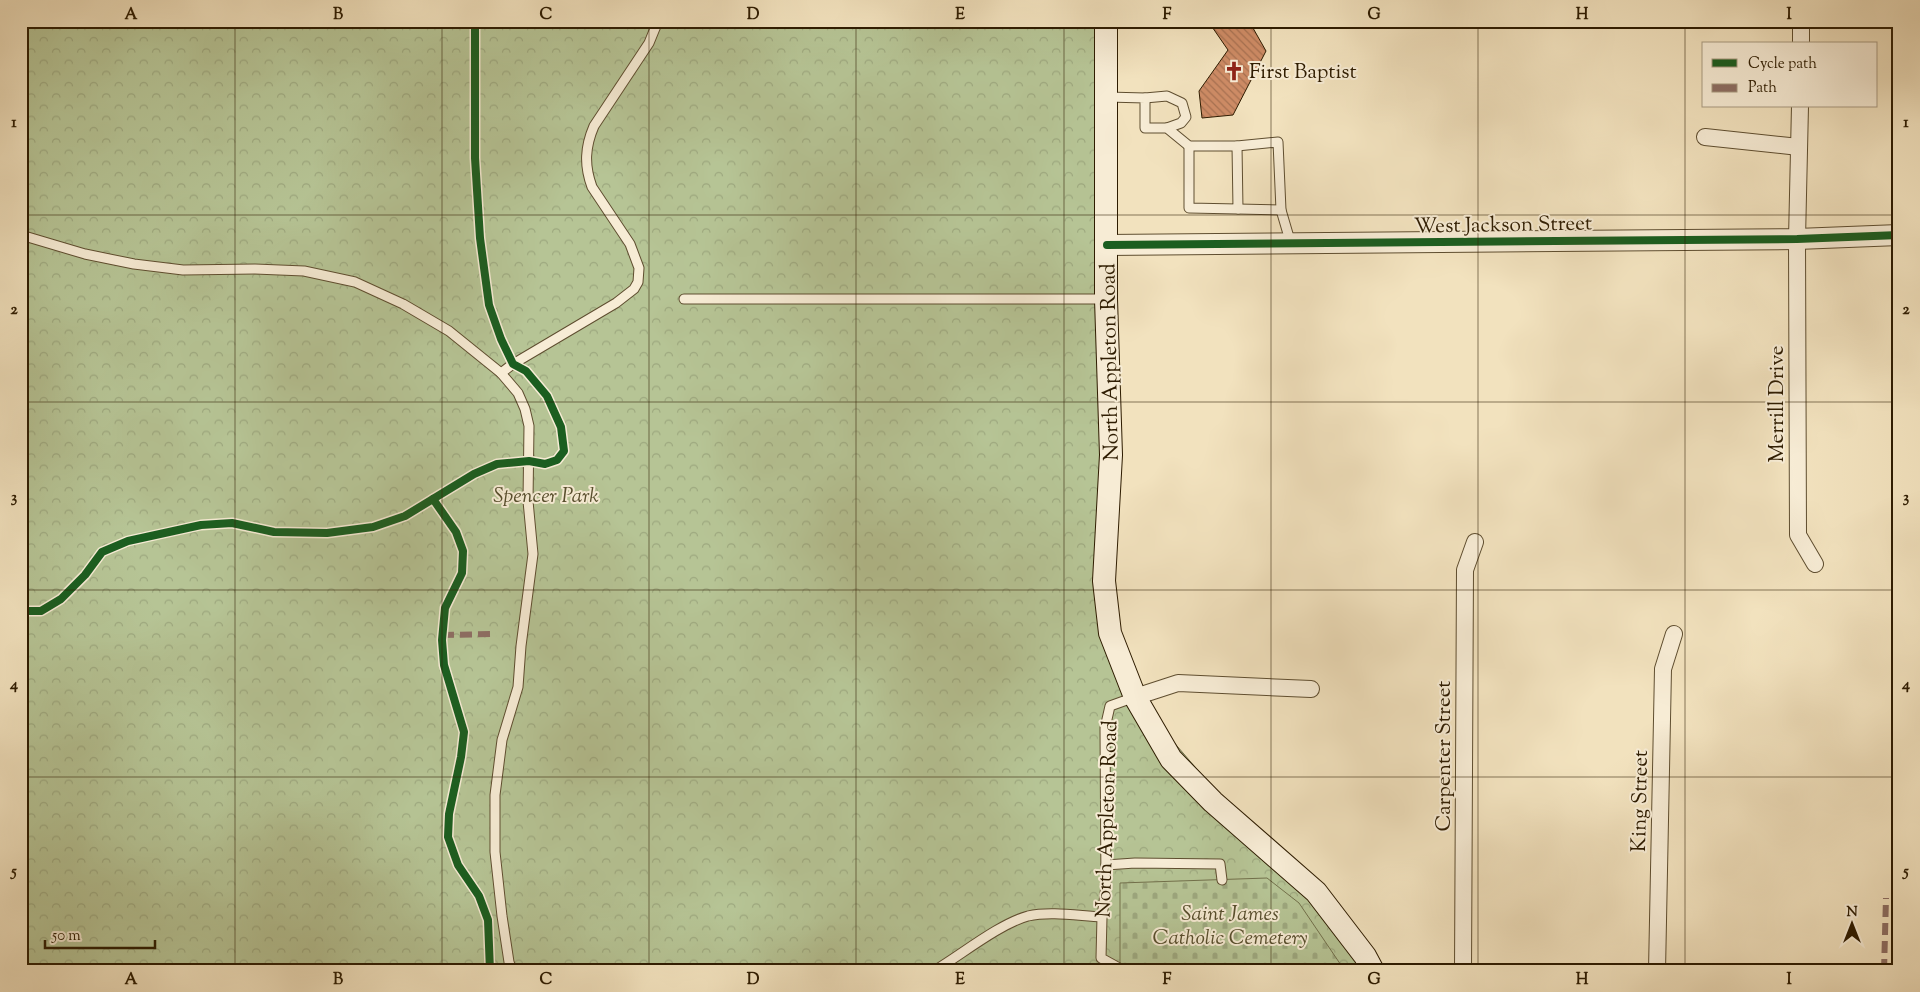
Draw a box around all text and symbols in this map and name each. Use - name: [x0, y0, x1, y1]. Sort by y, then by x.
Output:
- text: A: [125, 4, 138, 27]
- text: B: [333, 4, 343, 27]
- text: C: [540, 4, 553, 27]
- text: D: [747, 4, 760, 27]
- text: E: [955, 4, 965, 27]
- text: F: [1163, 4, 1172, 27]
- text: G: [1367, 4, 1381, 27]
- text: H: [1576, 4, 1589, 27]
- text: I: [1786, 4, 1792, 27]
- legend: [1702, 42, 1878, 108]
- text: Cycle path: [1748, 54, 1817, 75]
- place label: First Baptist: [1249, 58, 1357, 88]
- church icon: First Baptist: [1223, 60, 1245, 82]
- text: Path: [1748, 78, 1777, 99]
- text: 1: [11, 112, 17, 135]
- text: 1: [1903, 112, 1909, 135]
- street label: West Jackson Street: [1414, 209, 1592, 243]
- street label: North Appleton Road: [1094, 263, 1128, 461]
- text: 2: [10, 299, 18, 322]
- text: 2: [1902, 299, 1910, 322]
- street label: Merrill Drive: [1763, 345, 1793, 463]
- park label: Spencer Park: [493, 482, 599, 512]
- text: 3: [11, 487, 18, 510]
- text: 3: [1903, 487, 1910, 510]
- text: 4: [9, 674, 18, 697]
- text: 4: [1901, 674, 1910, 697]
- street label: Carpenter Street: [1430, 680, 1460, 832]
- street label: North Appleton Road: [1090, 720, 1126, 918]
- street label: King Street: [1625, 750, 1657, 852]
- text: 5: [9, 861, 17, 884]
- text: 5: [1901, 861, 1909, 884]
- park label: Saint James Catholic Cemetery: [1152, 900, 1308, 954]
- north arrow: [1828, 900, 1878, 950]
- text: N: [1846, 903, 1858, 923]
- scale bar: [45, 917, 155, 949]
- text: 50 m: [51, 926, 81, 947]
- text: A: [125, 969, 138, 992]
- text: B: [333, 969, 343, 992]
- text: C: [540, 969, 553, 992]
- text: D: [747, 969, 760, 992]
- text: E: [955, 969, 965, 992]
- text: F: [1163, 969, 1172, 992]
- text: G: [1367, 969, 1381, 992]
- text: H: [1576, 969, 1589, 992]
- text: I: [1786, 969, 1792, 992]

